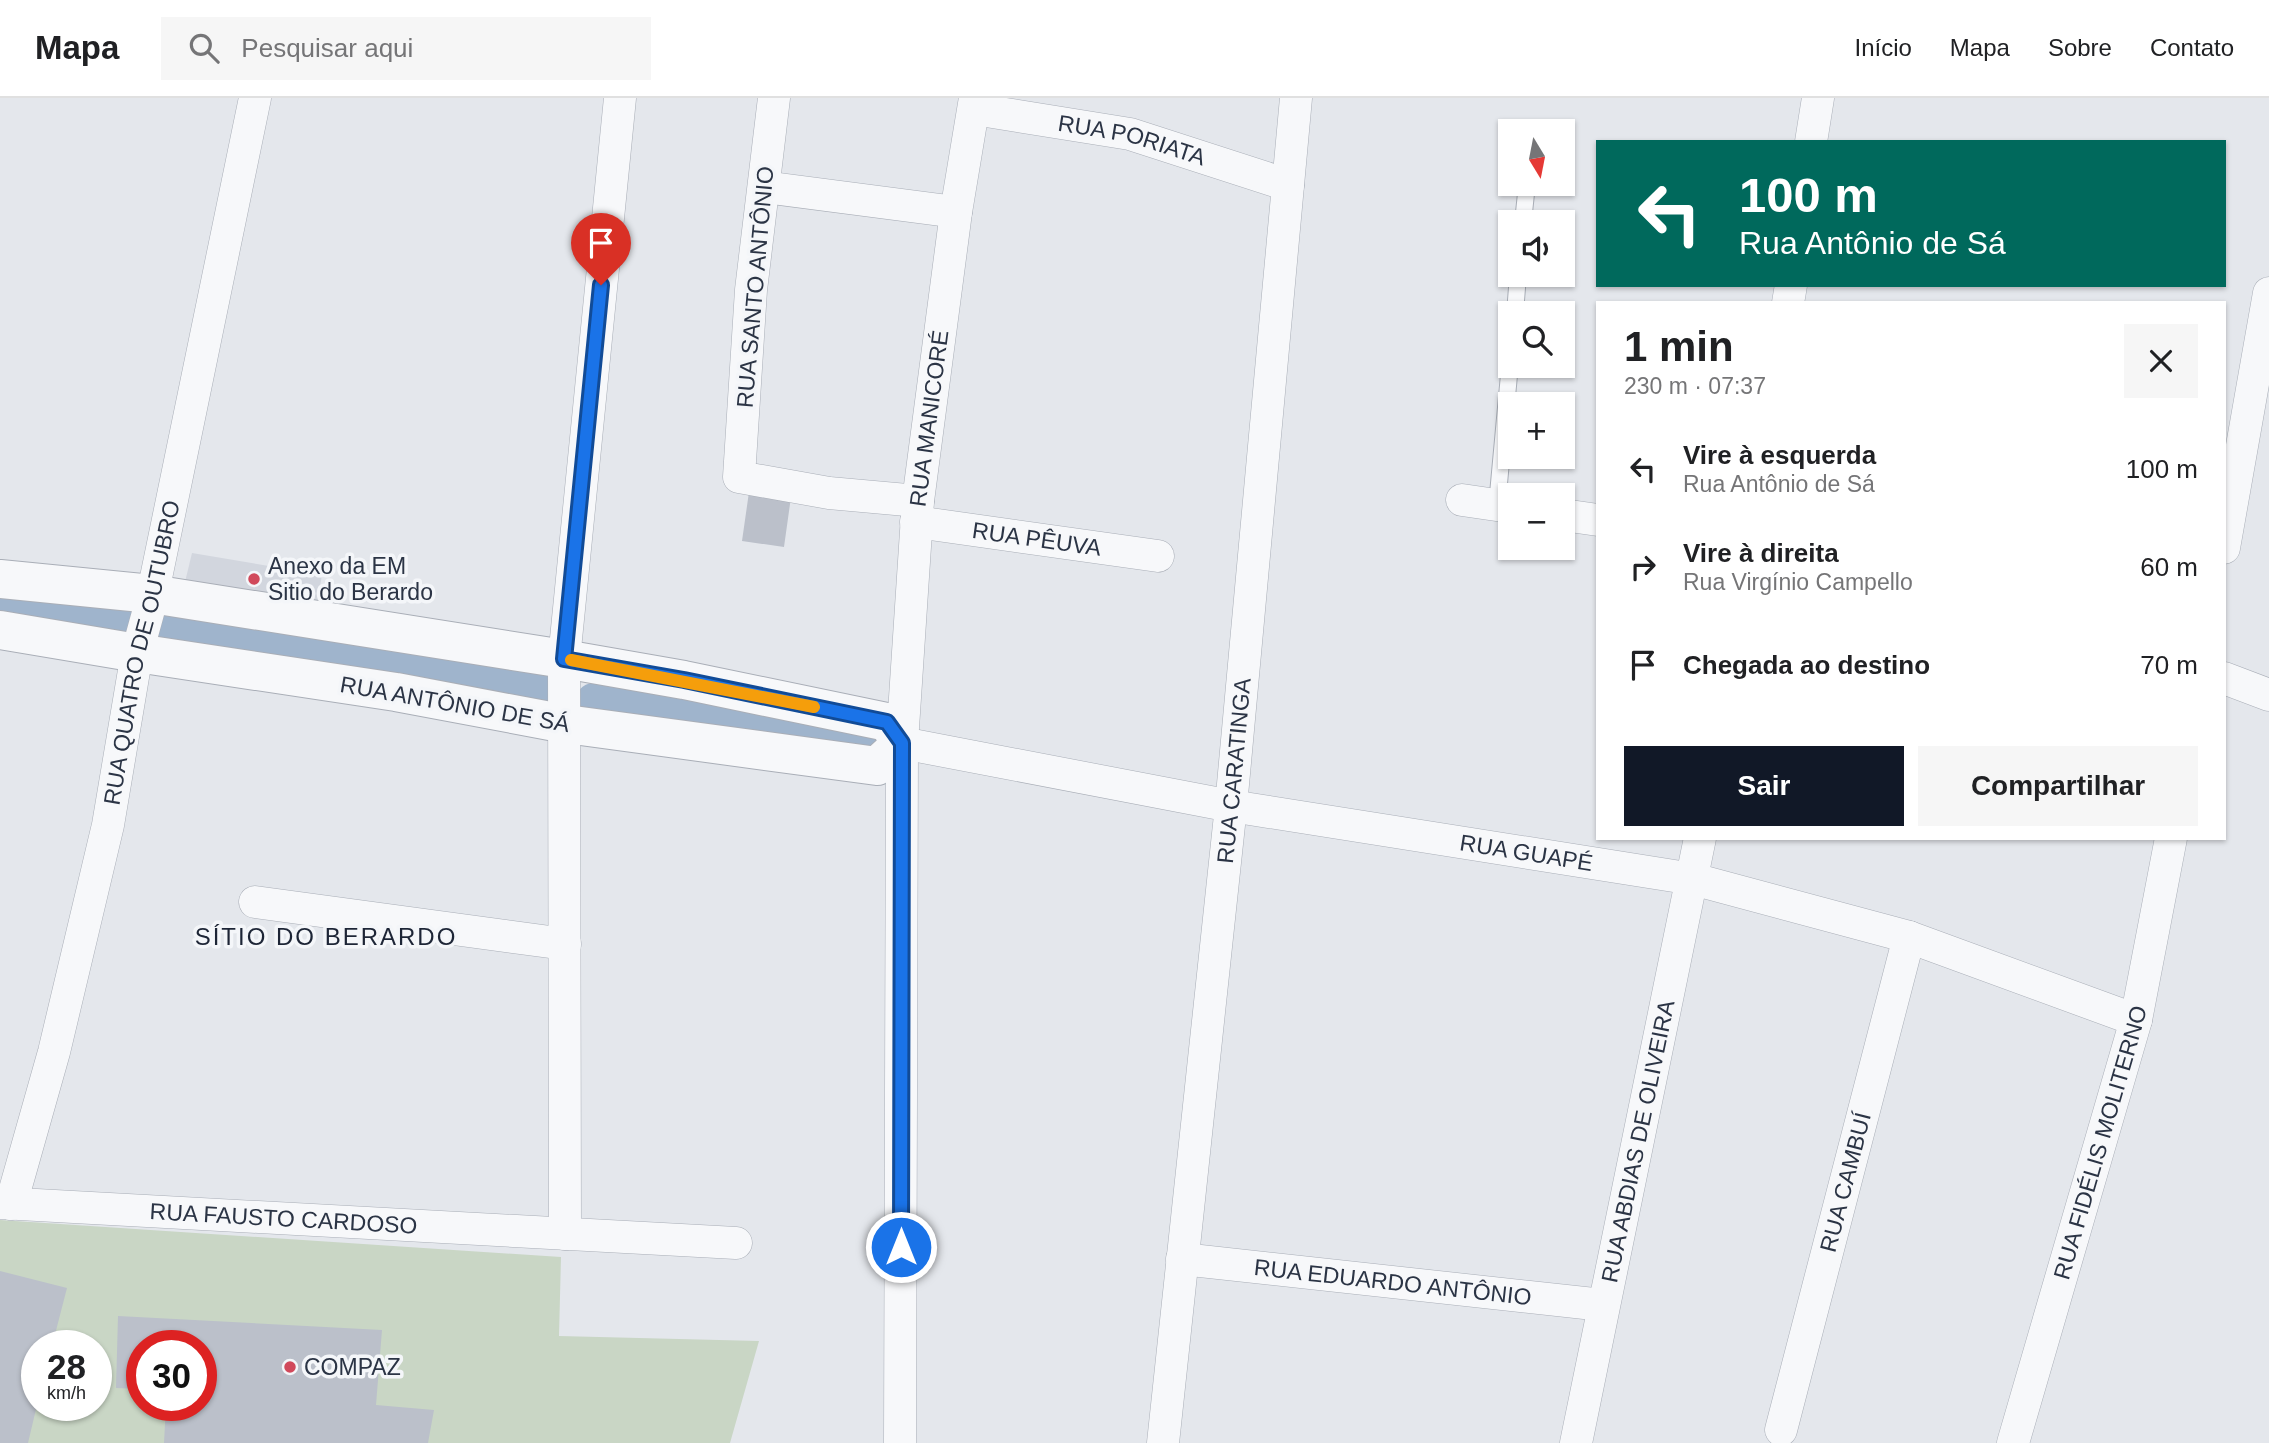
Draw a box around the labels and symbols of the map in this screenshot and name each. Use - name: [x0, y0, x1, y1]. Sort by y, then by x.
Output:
- street label: RUA PORIATA: [1056, 110, 1209, 171]
- north arrow: [1498, 119, 1575, 196]
- street label: RUA SANTO ANTÔNIO: [730, 165, 779, 409]
- pin: [571, 213, 631, 285]
- street label: RUA MANICORÉ: [904, 328, 953, 508]
- street label: RUA QUATRO DE OUTUBRO: [99, 498, 185, 807]
- street label: RUA PÊUVA: [971, 517, 1104, 561]
- place label: Anexo da EM Sitio do Berardo: [268, 553, 433, 605]
- marker: Anexo da EM Sitio do Berardo: [246, 571, 262, 587]
- street label: RUA ANTÔNIO DE SÁ: [338, 670, 573, 737]
- street label: RUA CARATINGA: [1212, 676, 1256, 865]
- street label: RUA GUAPÉ: [1458, 829, 1595, 876]
- district label: SÍTIO DO BERARDO: [195, 923, 457, 950]
- street label: RUA ABDIAS DE OLIVEIRA: [1596, 997, 1680, 1285]
- street label: RUA FIDÉLIS MOLITERNO: [2048, 1003, 2151, 1282]
- street label: RUA CAMBUÍ: [1815, 1109, 1876, 1255]
- street label: RUA FAUSTO CARDOSO: [149, 1198, 418, 1239]
- position arrow: [864, 1210, 938, 1284]
- street label: RUA EDUARDO ANTÔNIO: [1253, 1254, 1533, 1310]
- speed limit sign: 30: [126, 1330, 217, 1421]
- place label: COMPAZ: [304, 1354, 401, 1380]
- marker: COMPAZ: [282, 1359, 298, 1375]

